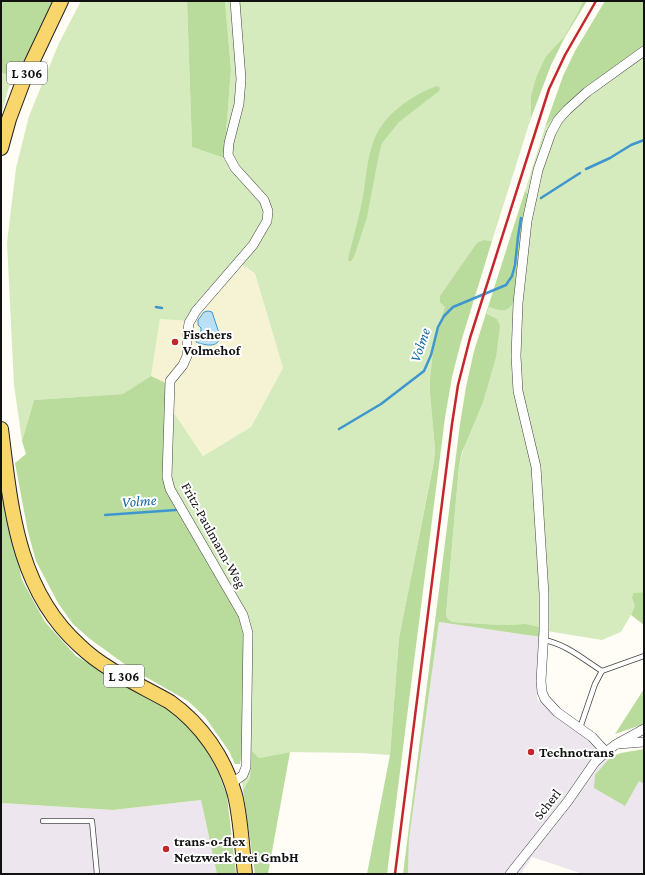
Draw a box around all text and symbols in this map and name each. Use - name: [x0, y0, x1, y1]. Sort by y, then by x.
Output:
- road number: L 306: [7, 62, 47, 84]
- place label: Fischers Volmehof: [182, 326, 242, 358]
- water label: Volme: [407, 326, 433, 364]
- marker: Fischers Volmehof: [170, 337, 180, 347]
- street label: Fritz-Paulmann-Weg: [178, 479, 250, 591]
- water label: Volme: [121, 492, 157, 510]
- road number: L 306: [104, 665, 144, 687]
- place label: Technotrans: [539, 744, 614, 760]
- marker: Technotrans: [526, 747, 536, 757]
- street label: Scherl: [530, 785, 564, 823]
- place label: trans-o-flex Netzwerk drei GmbH: [174, 833, 299, 865]
- marker: trans-o-flex Netzwerk drei GmbH: [161, 844, 171, 854]

